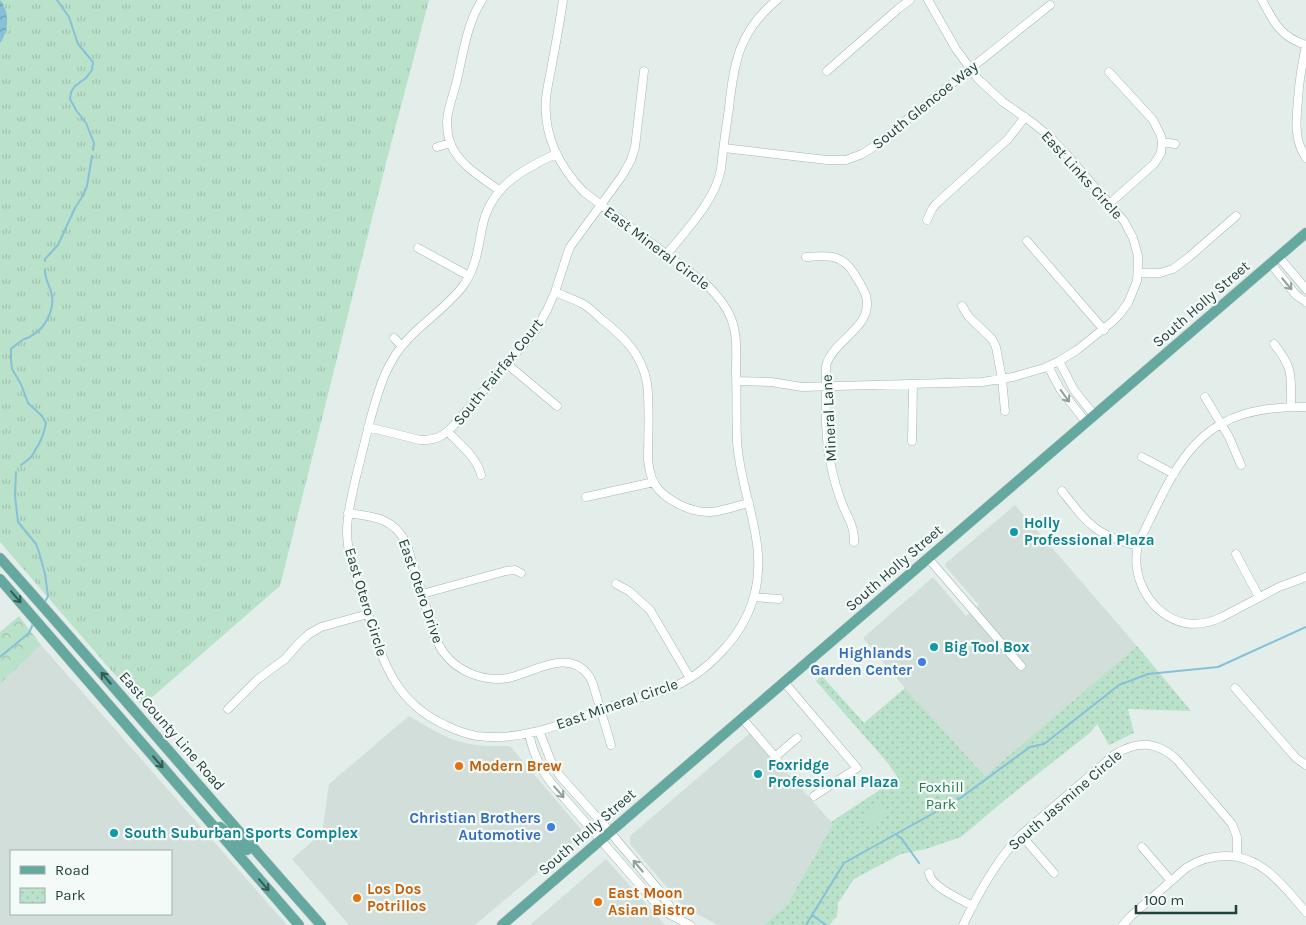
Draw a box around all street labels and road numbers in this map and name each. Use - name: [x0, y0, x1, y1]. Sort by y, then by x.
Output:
- street label: South Glencoe Way: [869, 57, 981, 153]
- street label: East Links Circle: [1038, 127, 1126, 223]
- street label: East Mineral Circle: [601, 202, 713, 294]
- street label: South Holly Street: [1149, 257, 1254, 351]
- street label: South Fairfax Court: [449, 315, 547, 429]
- street label: Mineral Lane: [818, 374, 840, 462]
- street label: South Holly Street: [842, 521, 947, 615]
- street label: East Otero Drive: [395, 537, 447, 645]
- street label: East Otero Circle: [341, 545, 391, 659]
- street label: East County Line Road: [115, 668, 229, 794]
- street label: East Mineral Circle: [554, 675, 680, 733]
- street label: South Jasmine Circle: [1005, 746, 1125, 854]
- street label: South Holly Street: [535, 785, 640, 879]

